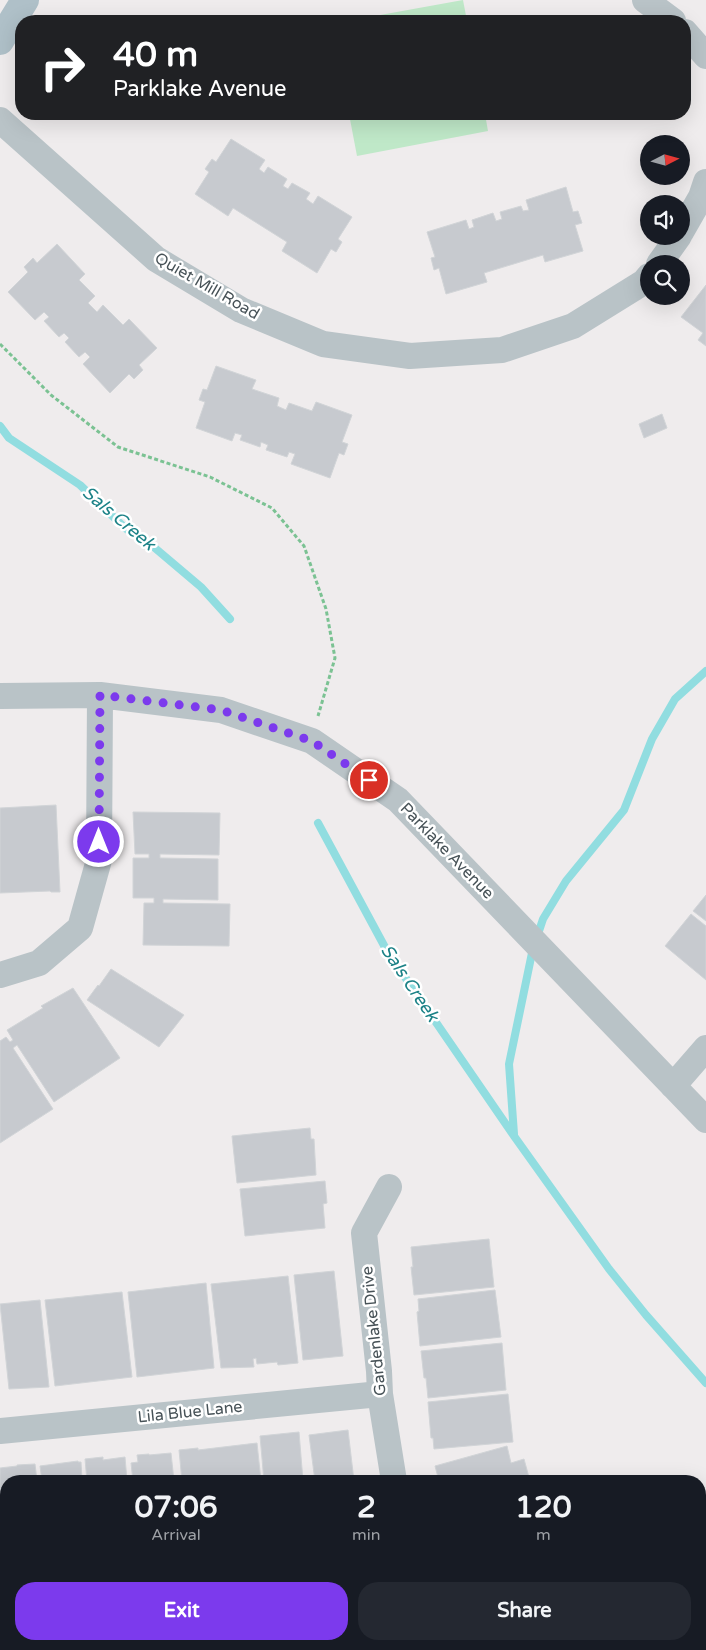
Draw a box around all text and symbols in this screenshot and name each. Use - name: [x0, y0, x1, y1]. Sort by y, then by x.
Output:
- text: 40 m: [113, 34, 198, 76]
- icon: right: [30, 35, 95, 100]
- text: Parklake Avenue: [113, 76, 287, 102]
- north arrow: [640, 135, 690, 185]
- map controls: [640, 135, 690, 305]
- button: sound: [640, 195, 690, 245]
- street label: Quiet Mill Road: [151, 248, 263, 324]
- button: search: [640, 255, 690, 305]
- water label: Sals Creek: [78, 481, 161, 556]
- pin: [348, 759, 390, 801]
- icon: arrive: [355, 766, 383, 794]
- street label: Parklake Avenue: [396, 799, 498, 903]
- position arrow: [72, 815, 124, 867]
- water label: Sals Creek: [376, 940, 444, 1027]
- street label: Gardenlake Drive: [357, 1265, 391, 1397]
- street label: Lila Blue Lane: [137, 1397, 243, 1427]
- text: 07:06: [134, 1489, 218, 1526]
- text: 2: [357, 1489, 376, 1526]
- text: 120: [515, 1489, 572, 1526]
- text: Arrival: [151, 1525, 201, 1545]
- text: min: [352, 1525, 381, 1545]
- text: m: [536, 1525, 551, 1545]
- button: Exit: [15, 1582, 348, 1640]
- button: Share: [358, 1582, 691, 1640]

